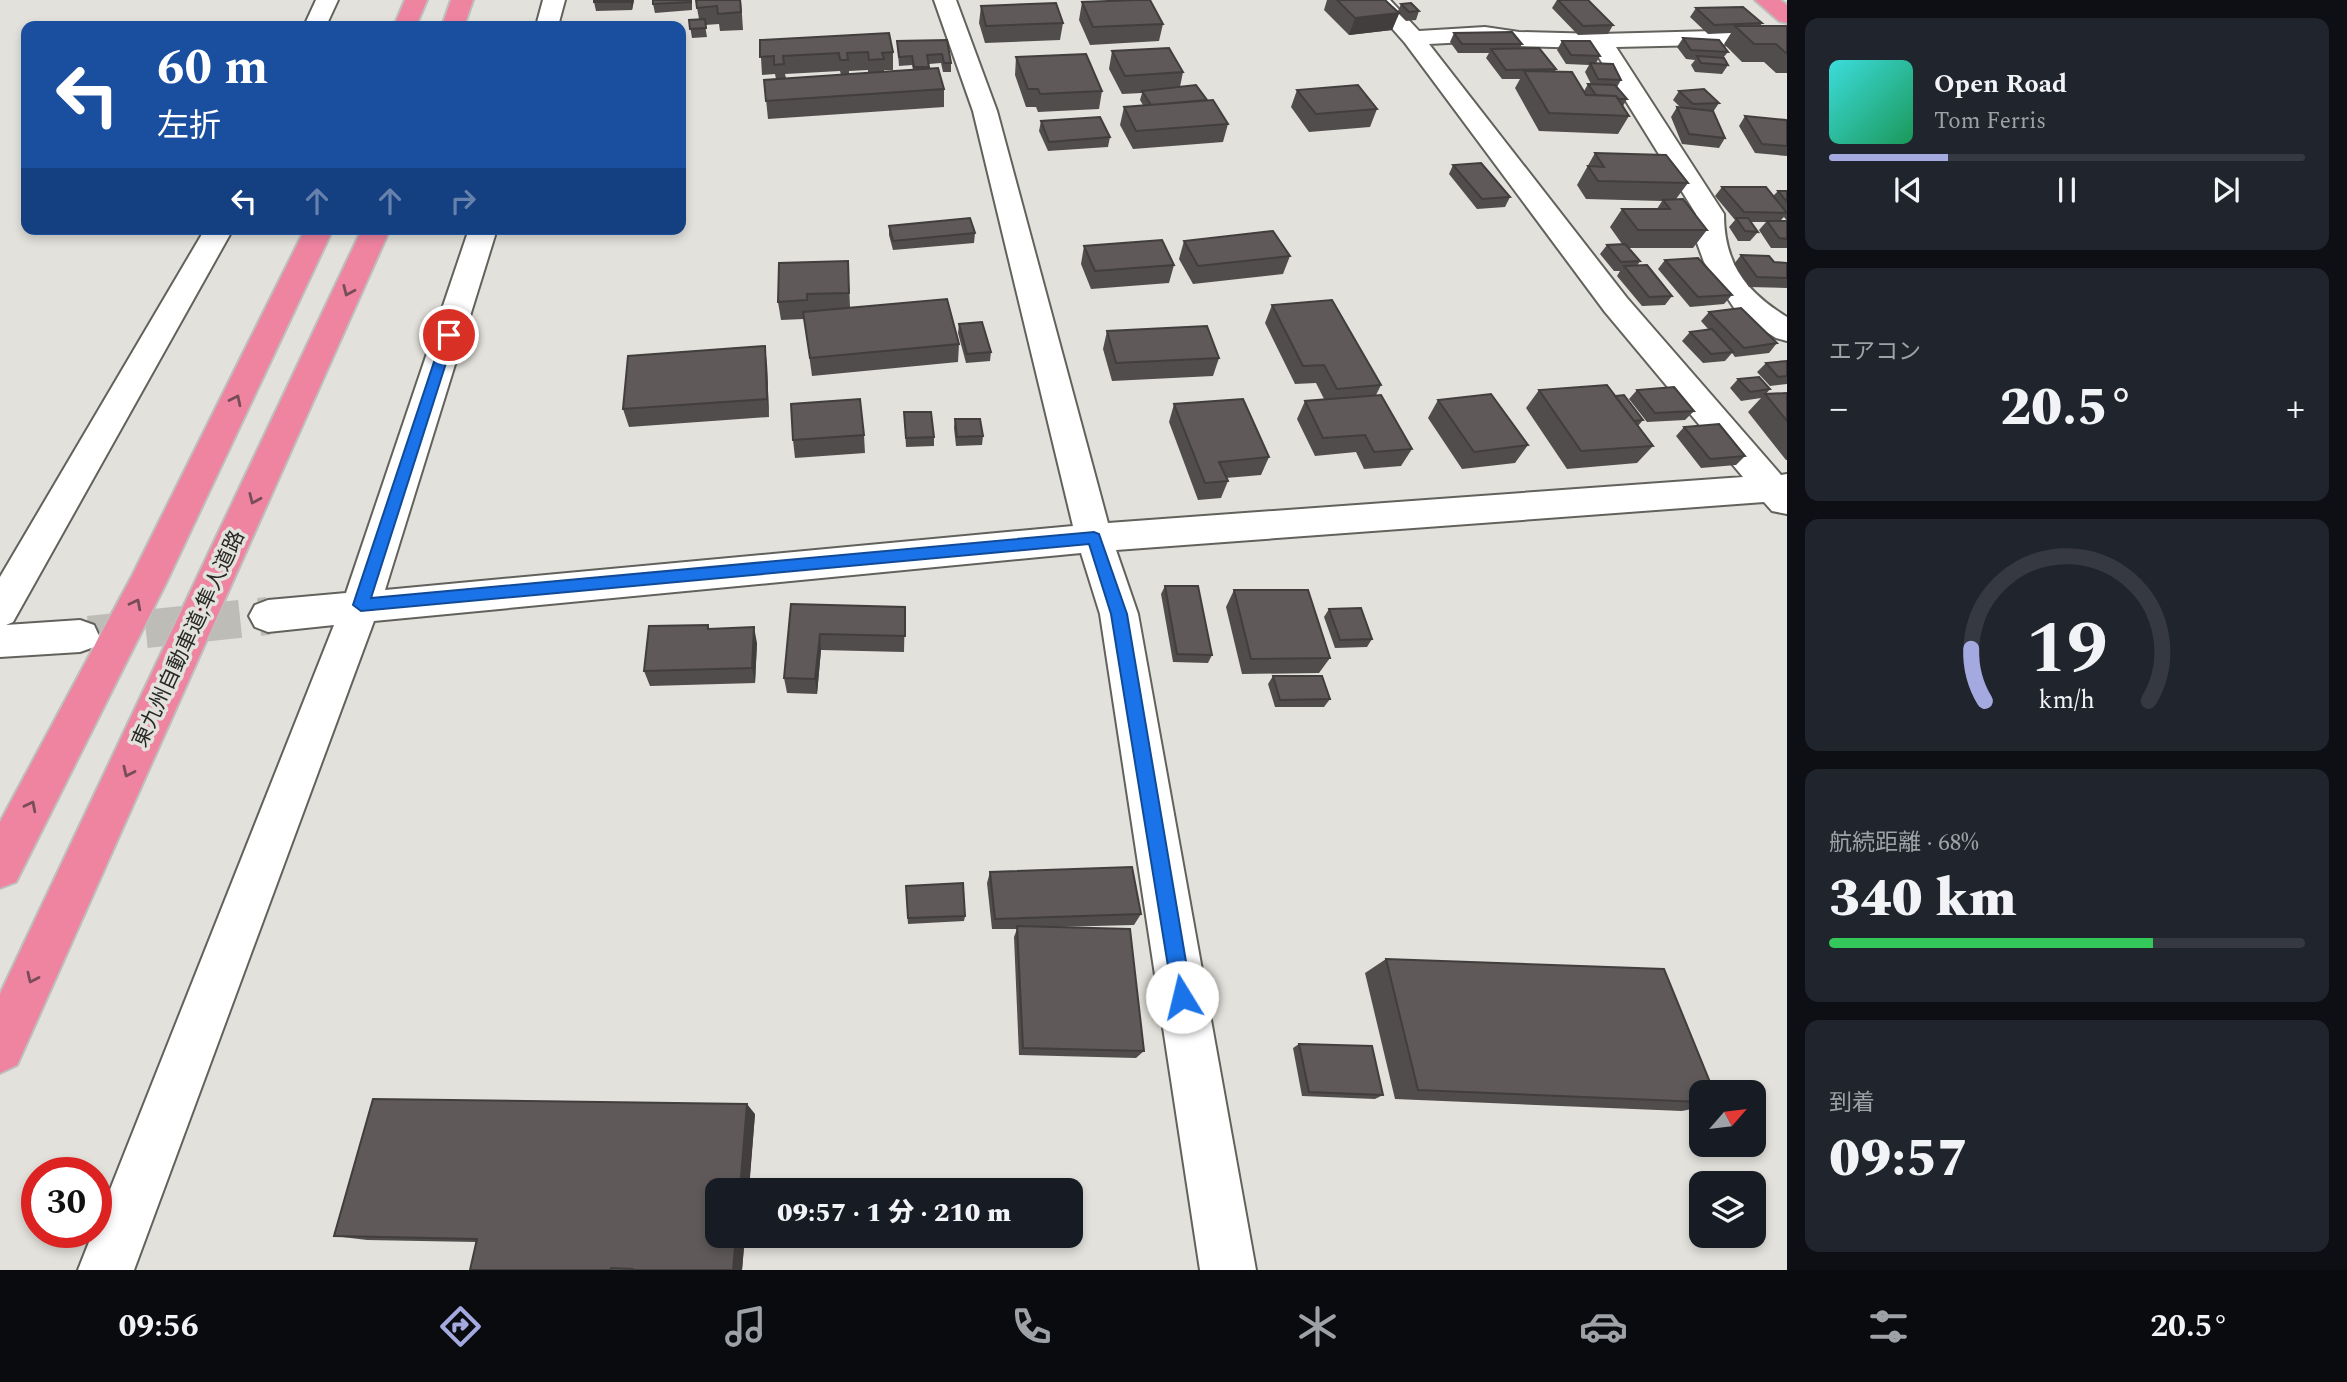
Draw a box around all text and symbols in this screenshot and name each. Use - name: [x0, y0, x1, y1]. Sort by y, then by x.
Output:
- text: 60 m: [157, 31, 268, 106]
- icon: left: [42, 49, 133, 140]
- text: Open Road: [1934, 64, 2067, 104]
- text: 左折: [157, 102, 221, 151]
- text: Tom Ferris: [1934, 104, 2046, 139]
- icon: previous: [1889, 171, 1927, 209]
- icon: pause: [2048, 171, 2086, 209]
- icon: next: [2207, 171, 2245, 209]
- icon: left: [225, 182, 263, 220]
- icon: ahead: [298, 182, 336, 220]
- icon: ahead: [371, 182, 409, 220]
- icon: right: [444, 182, 482, 220]
- one-way arrow: [342, 284, 356, 297]
- pin: [419, 305, 479, 365]
- icon: arrive: [430, 316, 468, 354]
- text: エアコン: [1829, 335, 1921, 370]
- text: 20.5°: [2000, 369, 2134, 448]
- text: −: [1829, 380, 1848, 438]
- text: +: [2286, 380, 2305, 438]
- one-way arrow: [228, 395, 242, 407]
- one-way arrow: [248, 492, 262, 504]
- street label: 東九州自動車道;隼人道路: [125, 525, 253, 753]
- text: 19: [2026, 594, 2108, 705]
- one-way arrow: [128, 599, 142, 611]
- text: km/h: [2039, 682, 2095, 720]
- one-way arrow: [122, 765, 136, 777]
- one-way arrow: [23, 801, 37, 813]
- text: 航続距離 · 68%: [1829, 826, 1979, 861]
- text: 340 km: [1829, 860, 2017, 939]
- position arrow: [1145, 960, 1219, 1034]
- one-way arrow: [26, 971, 40, 984]
- north arrow: [1689, 1080, 1766, 1157]
- map controls: [1689, 1080, 1766, 1248]
- text: 到着: [1829, 1086, 1875, 1121]
- text: 09:57: [1829, 1120, 1968, 1199]
- speed limit sign: 30: [21, 1157, 112, 1248]
- button: layers: [1689, 1171, 1766, 1248]
- text: 09:57 · 1 分 · 210 m: [777, 1193, 1011, 1233]
- text: 09:56: [118, 1302, 199, 1351]
- icon: directions: [436, 1302, 485, 1351]
- icon: music: [721, 1302, 770, 1351]
- icon: phone: [1007, 1302, 1056, 1351]
- icon: climate: [1293, 1302, 1342, 1351]
- icon: car: [1579, 1302, 1628, 1351]
- icon: filters: [1864, 1302, 1913, 1351]
- text: 20.5°: [2150, 1302, 2229, 1351]

